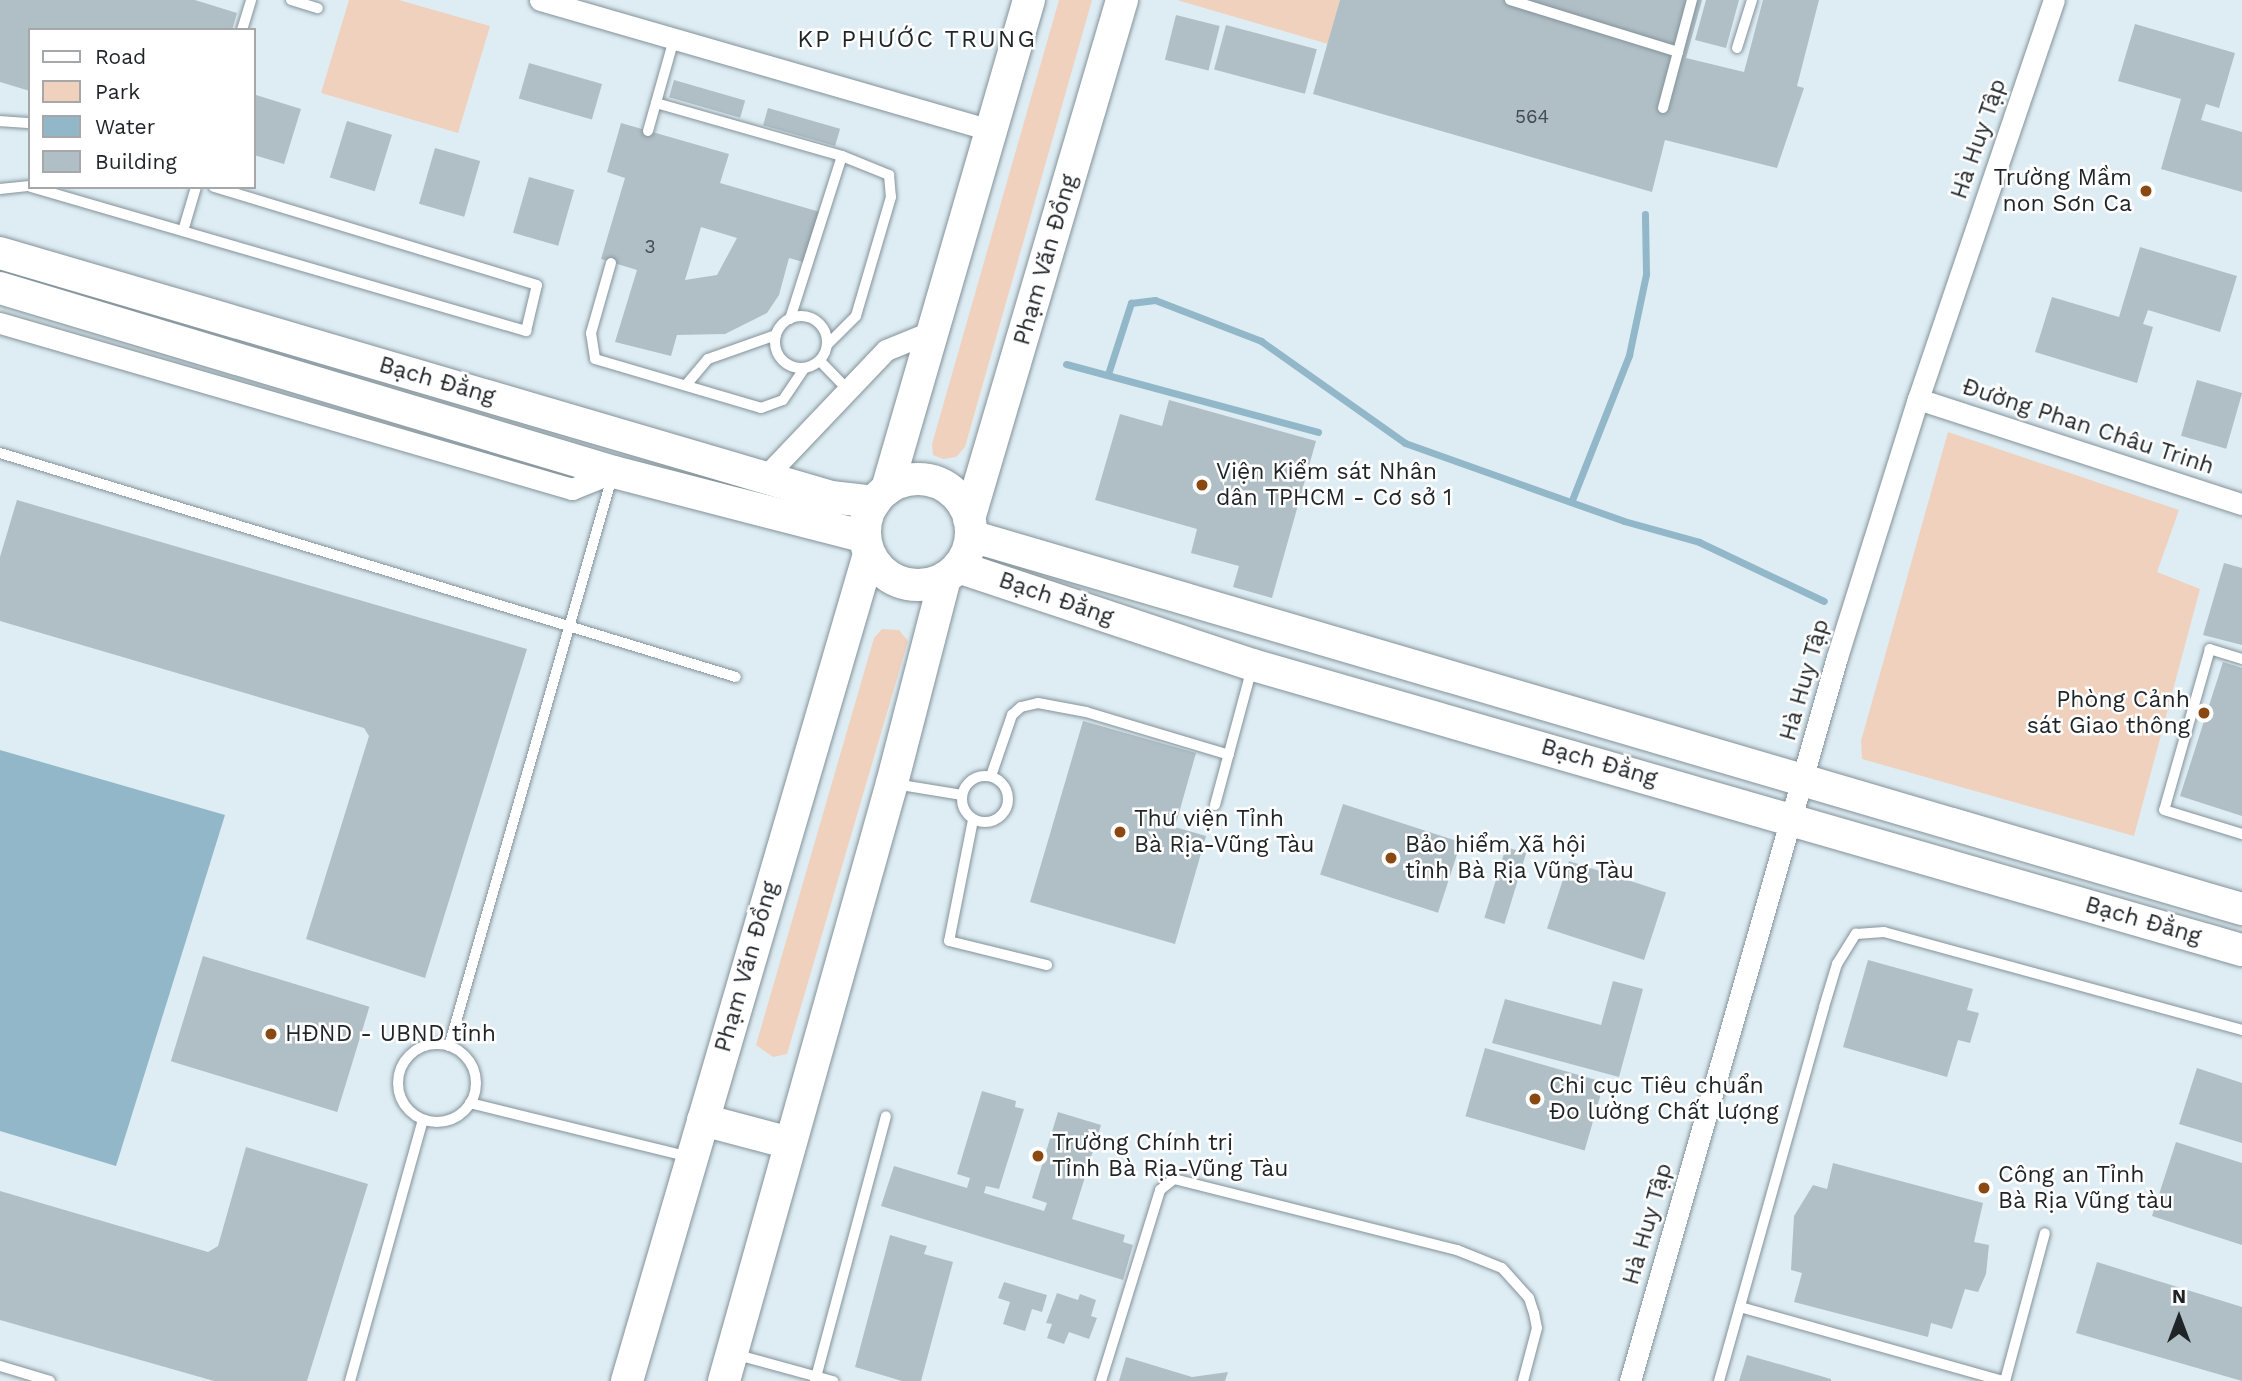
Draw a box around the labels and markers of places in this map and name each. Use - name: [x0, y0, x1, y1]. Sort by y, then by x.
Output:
- place label: Trường Mầm non Sơn Ca: [1994, 164, 2132, 218]
- marker: Trường Mầm non Sơn Ca: [2138, 183, 2154, 199]
- place label: Viện Kiểm sát Nhân dân TPHCM - Cơ sở 1: [1216, 458, 1453, 512]
- marker: Viện Kiểm sát Nhân dân TPHCM - Cơ sở 1: [1194, 477, 1210, 493]
- place label: Phòng Cảnh sát Giao thông: [2026, 686, 2190, 740]
- marker: Phòng Cảnh sát Giao thông: [2196, 705, 2212, 721]
- place label: Thư viện Tỉnh Bà Rịa-Vũng Tàu: [1134, 805, 1316, 859]
- marker: Thư viện Tỉnh Bà Rịa-Vũng Tàu: [1112, 824, 1128, 840]
- place label: Bảo hiểm Xã hội tỉnh Bà Rịa Vũng Tàu: [1405, 831, 1637, 885]
- marker: Bảo hiểm Xã hội tỉnh Bà Rịa Vũng Tàu: [1383, 850, 1399, 866]
- place label: HĐND - UBND tỉnh: [285, 1020, 497, 1048]
- marker: HĐND - UBND tỉnh: [263, 1026, 279, 1042]
- place label: Chi cục Tiêu chuẩn Đo lường Chất lượng: [1549, 1072, 1778, 1126]
- marker: Chi cục Tiêu chuẩn Đo lường Chất lượng: [1527, 1091, 1543, 1107]
- place label: Trường Chính trị Tỉnh Bà Rịa-Vũng Tàu: [1052, 1129, 1290, 1183]
- marker: Trường Chính trị Tỉnh Bà Rịa-Vũng Tàu: [1030, 1148, 1046, 1164]
- place label: Công an Tỉnh Bà Rịa Vũng tàu: [1998, 1161, 2176, 1215]
- marker: Công an Tỉnh Bà Rịa Vũng tàu: [1976, 1180, 1992, 1196]

